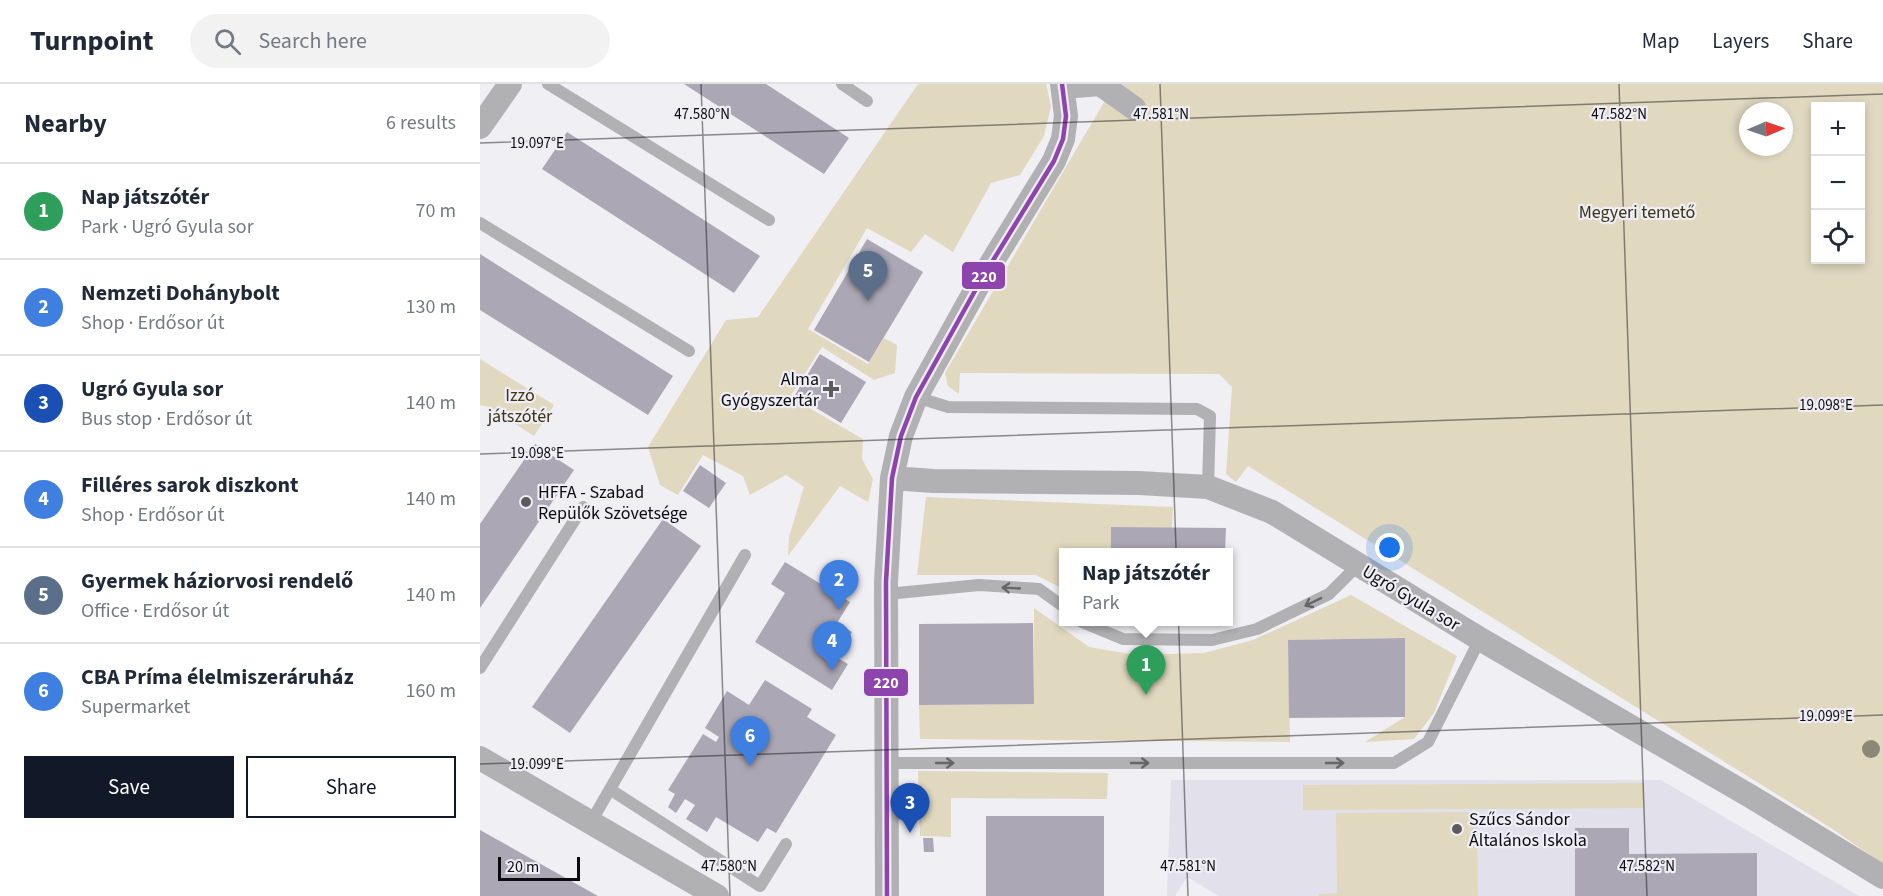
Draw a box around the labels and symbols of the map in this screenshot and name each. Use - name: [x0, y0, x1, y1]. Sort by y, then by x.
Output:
- north arrow: [1739, 102, 1793, 156]
- text: 47.580°N: [674, 104, 730, 125]
- text: 47.581°N: [1133, 104, 1189, 125]
- text: 47.582°N: [1591, 104, 1647, 125]
- text: 19.097°E: [510, 133, 564, 154]
- park label: Megyeri temető: [1579, 200, 1695, 225]
- pin: 5: [848, 252, 888, 301]
- line badge: 220: [961, 261, 1006, 290]
- text: 220: [971, 266, 997, 288]
- place label: Alma Gyógyszertár: [721, 367, 820, 413]
- marker: Alma Gyógyszertár: [824, 382, 838, 396]
- park label: Izzó játszótér: [487, 383, 553, 429]
- text: 19.098°E: [1799, 395, 1853, 416]
- text: 19.098°E: [510, 443, 564, 464]
- place label: HFFA - Szabad Repülők Szövetsége: [538, 480, 688, 526]
- marker: HFFA - Szabad Repülők Szövetsége: [519, 495, 533, 509]
- your location: [1375, 533, 1404, 562]
- street label: Ugró Gyula sor: [1357, 559, 1465, 637]
- pin: 2: [820, 560, 858, 610]
- one-way arrow: [1002, 582, 1022, 593]
- one-way arrow: [1304, 597, 1322, 609]
- pin: 4: [812, 622, 852, 671]
- pin: 1: [1126, 646, 1166, 695]
- line badge: 220: [863, 668, 909, 697]
- text: 220: [873, 672, 899, 694]
- text: 19.099°E: [1799, 706, 1853, 727]
- pin: 6: [730, 716, 770, 766]
- text: 19.099°E: [510, 754, 564, 775]
- one-way arrow: [935, 757, 955, 769]
- one-way arrow: [1130, 757, 1150, 769]
- one-way arrow: [1325, 757, 1345, 769]
- pin: 3: [890, 784, 930, 833]
- place label: Szűcs Sándor Általános Iskola: [1469, 807, 1587, 853]
- marker: Szűcs Sándor Általános Iskola: [1450, 822, 1464, 836]
- scale bar: [498, 854, 580, 882]
- text: 47.580°N: [701, 856, 757, 877]
- text: 47.581°N: [1160, 856, 1216, 877]
- text: 47.582°N: [1619, 856, 1675, 877]

